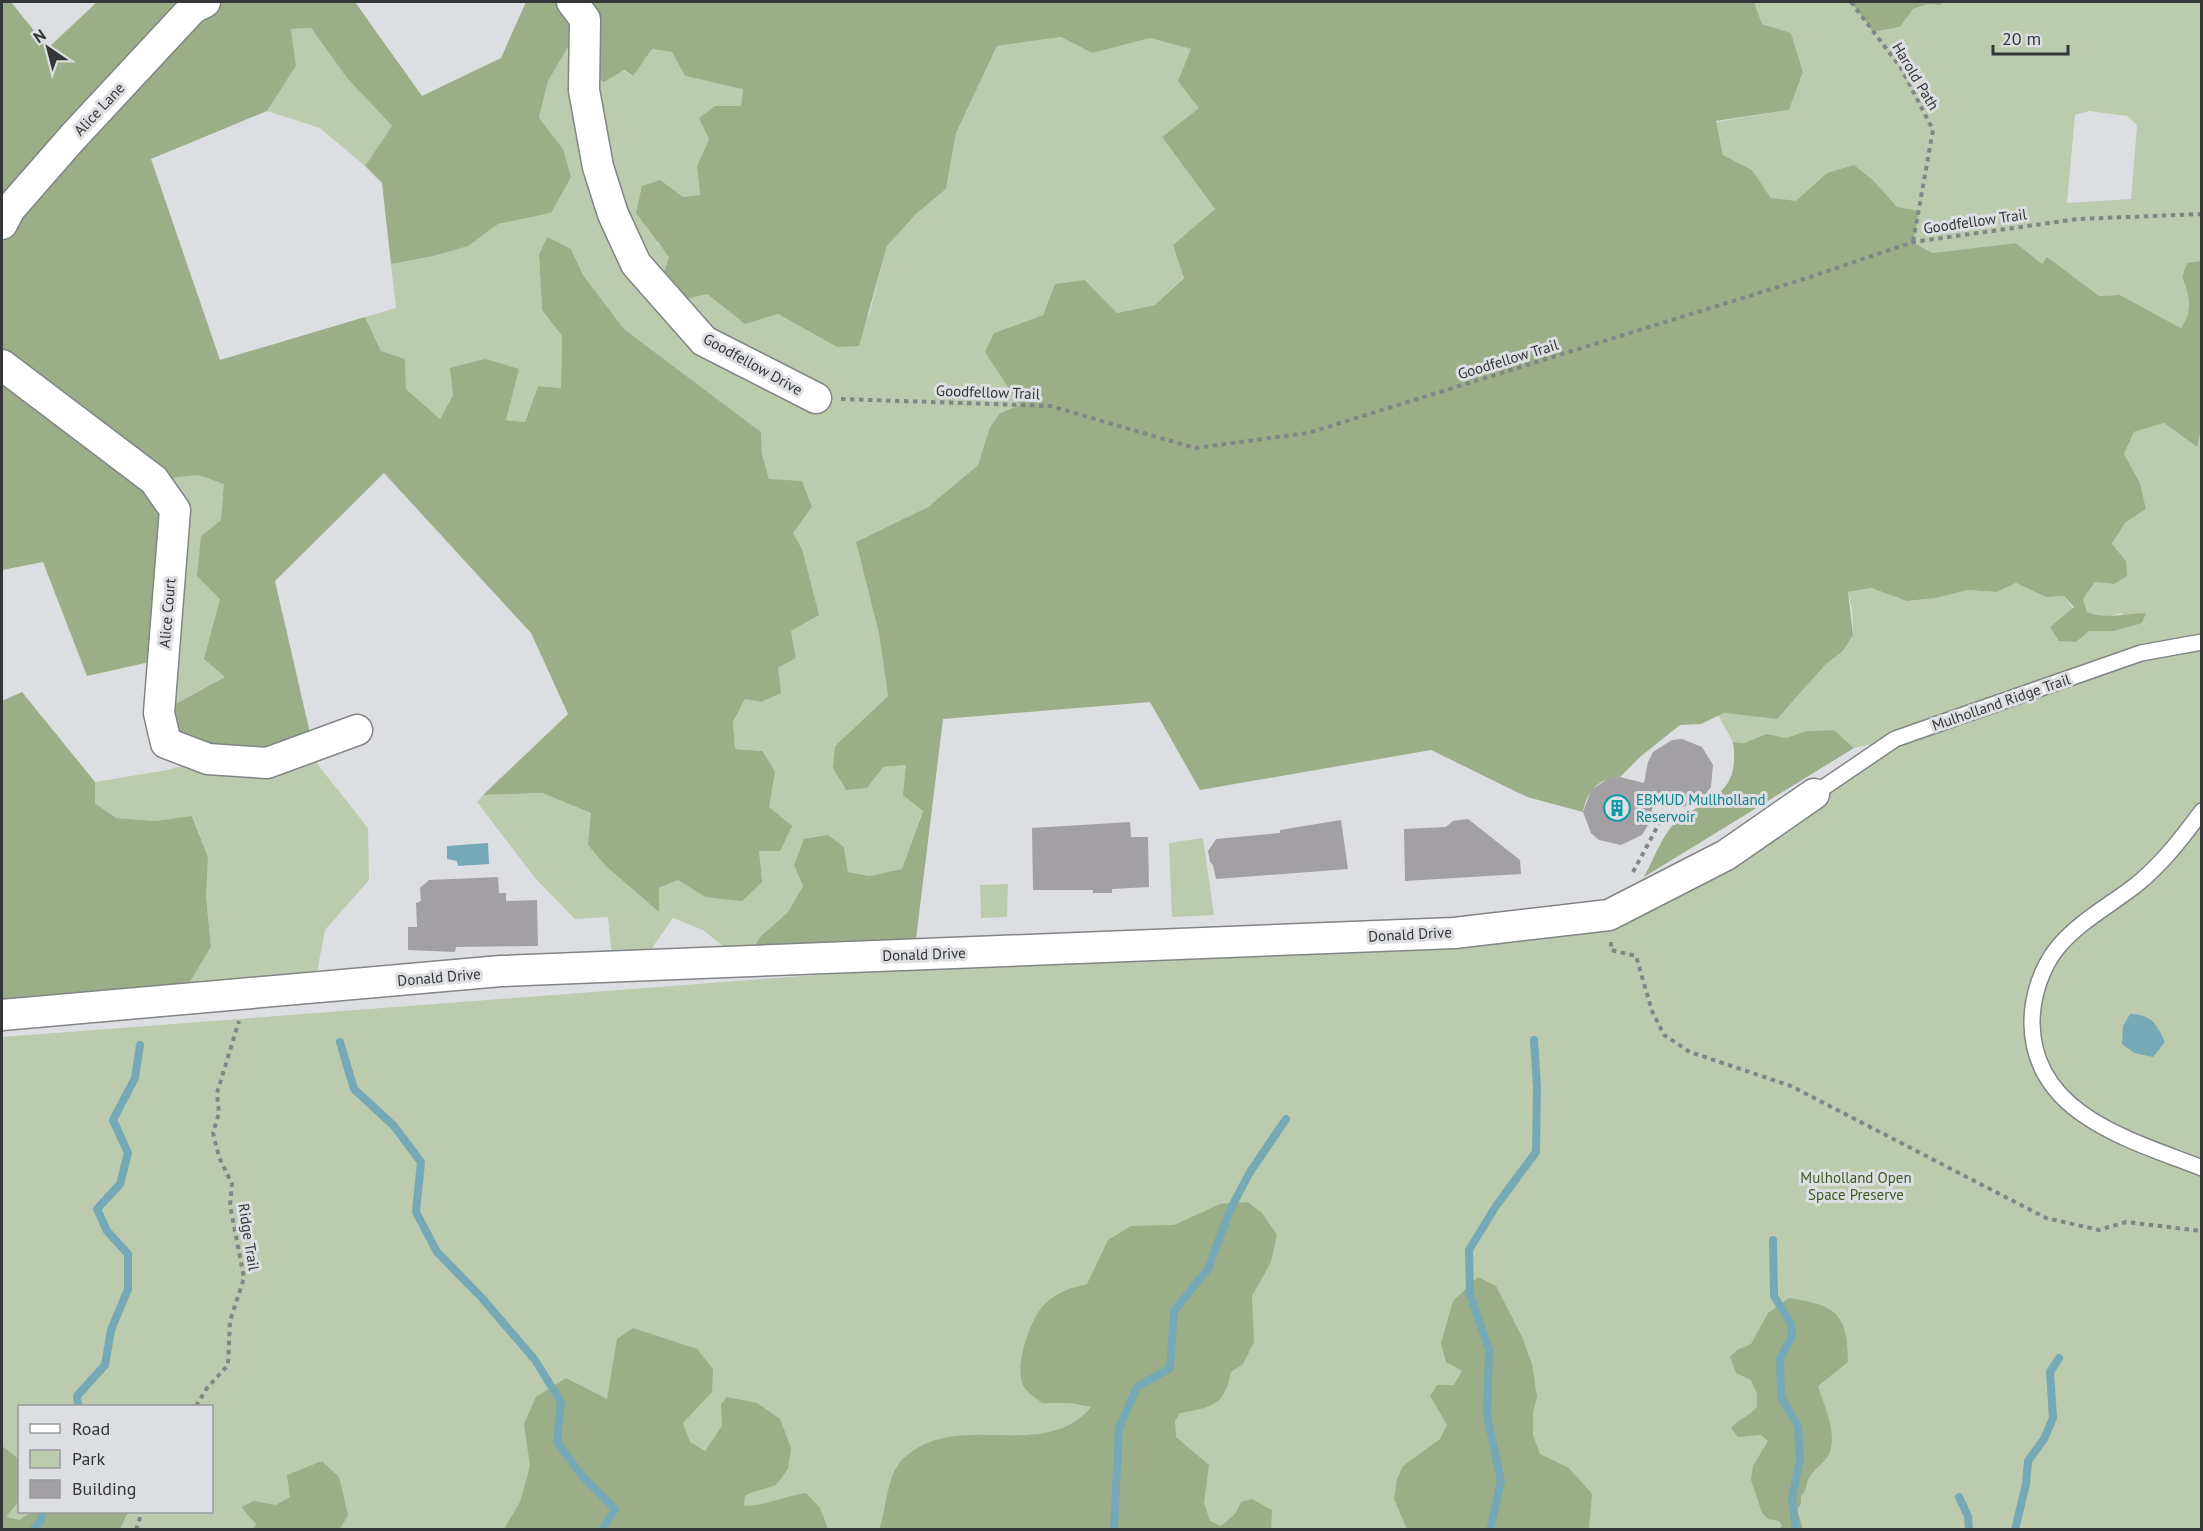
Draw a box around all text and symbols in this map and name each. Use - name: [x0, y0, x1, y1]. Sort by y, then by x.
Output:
- north arrow: [18, 18, 78, 78]
- scale bar: [1993, 18, 2068, 56]
- text: N: [29, 25, 49, 47]
- text: 20 m: [2002, 27, 2041, 50]
- street label: Harold Path: [1888, 39, 1944, 113]
- street label: Alice Lane: [70, 78, 128, 140]
- street label: Goodfellow Trail: [1922, 204, 2028, 238]
- street label: Goodfellow Drive: [700, 329, 806, 399]
- street label: Goodfellow Trail: [1455, 335, 1561, 383]
- street label: Goodfellow Trail: [936, 381, 1041, 403]
- street label: Alice Court: [154, 577, 180, 649]
- street label: Mulholland Ridge Trail: [1929, 669, 2073, 735]
- place label: EBMUD Mullholland Reservoir: [1636, 790, 1766, 826]
- building icon: EBMUD Mullholland Reservoir: [1602, 793, 1632, 823]
- street label: Donald Drive: [1368, 922, 1452, 946]
- street label: Donald Drive: [882, 943, 966, 965]
- street label: Donald Drive: [397, 964, 481, 990]
- park label: Mulholland Open Space Preserve: [1800, 1168, 1912, 1204]
- street label: Ridge Trail: [234, 1202, 264, 1273]
- legend: [18, 1405, 213, 1513]
- text: Road: [72, 1417, 110, 1440]
- text: Park: [72, 1447, 105, 1470]
- text: Building: [72, 1477, 136, 1500]

